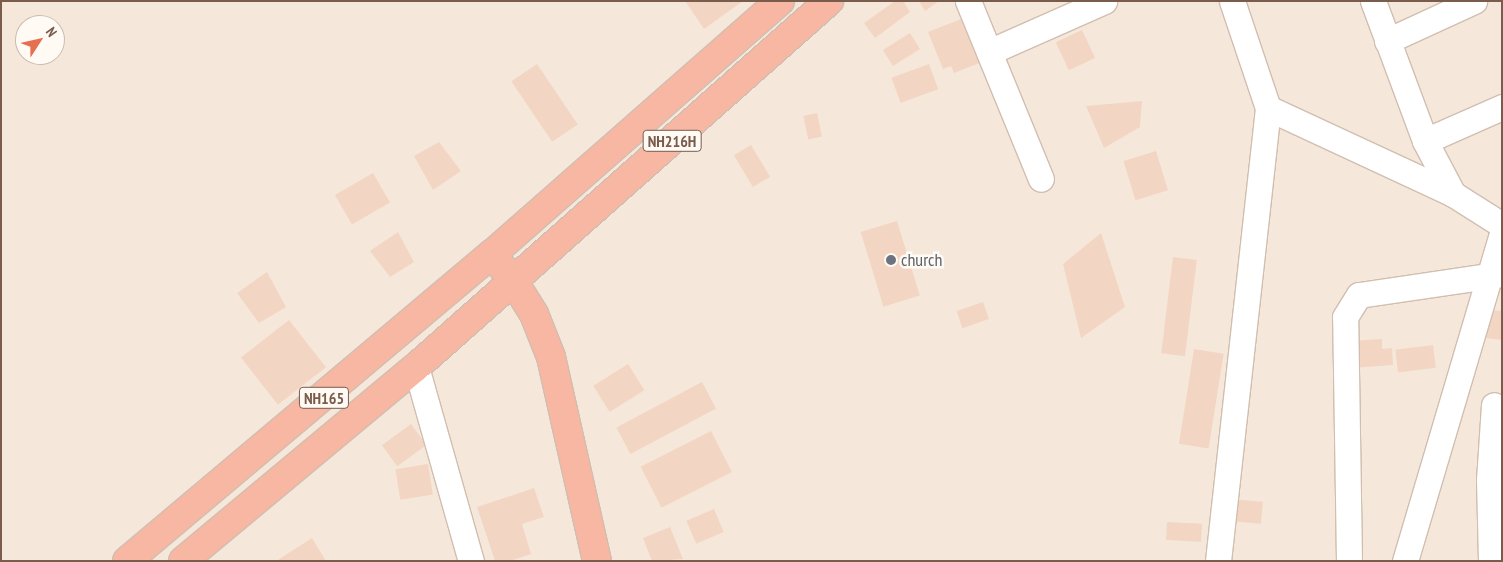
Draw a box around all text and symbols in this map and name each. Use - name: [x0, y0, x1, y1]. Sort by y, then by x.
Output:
- north arrow: [15, 15, 65, 65]
- text: N: [42, 24, 61, 40]
- road number: NH216H: [642, 128, 702, 154]
- place label: church: [901, 249, 942, 271]
- marker: church: [885, 254, 897, 266]
- road number: NH165: [298, 384, 350, 412]

